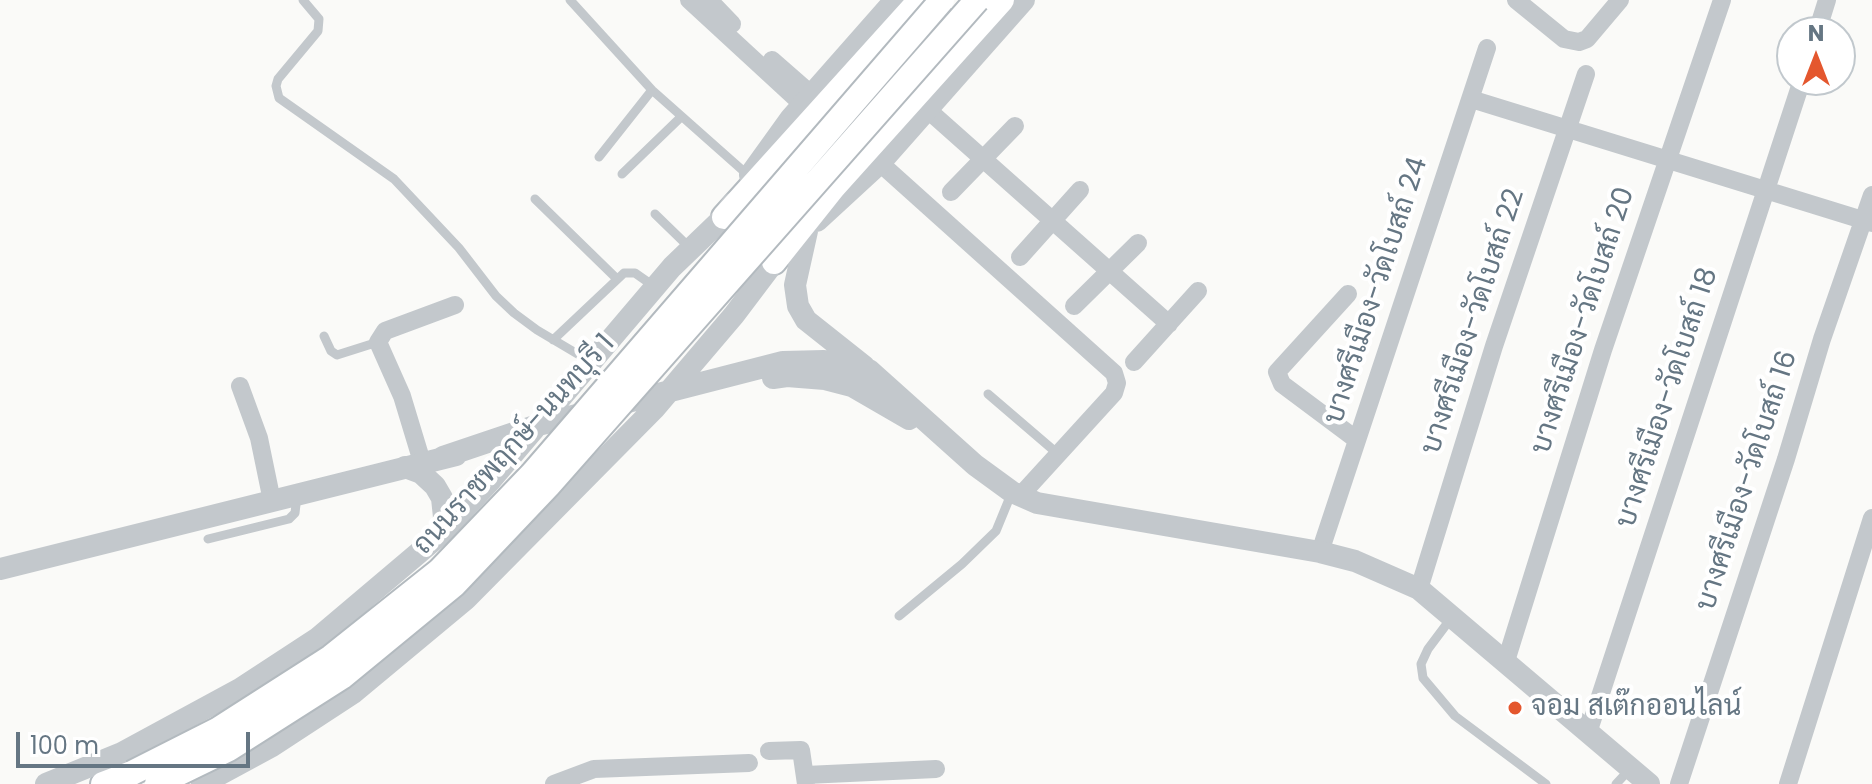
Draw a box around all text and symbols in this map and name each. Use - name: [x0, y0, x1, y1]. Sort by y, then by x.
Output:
- north arrow: [1776, 16, 1856, 96]
- text: N: [1808, 18, 1824, 49]
- street label: บางศรีเมือง-วัดโบสถ์ 24: [1318, 153, 1436, 429]
- street label: บางศรีเมือง-วัดโบสถ์ 20: [1525, 183, 1643, 459]
- street label: บางศรีเมือง-วัดโบสถ์ 22: [1415, 185, 1533, 459]
- street label: บางศรีเมือง-วัดโบสถ์ 18: [1610, 264, 1726, 532]
- street label: ถนนราชพฤกษ์-นนทบุรี 1: [407, 328, 623, 562]
- street label: บางศรีเมือง-วัดโบสถ์ 16: [1690, 347, 1806, 615]
- place label: จอม สเต๊กออนไลน์: [1531, 691, 1741, 725]
- marker: จอม สเต๊กออนไลน์: [1506, 699, 1524, 717]
- scale bar: [20, 716, 254, 766]
- text: 100 m: [30, 729, 99, 762]

